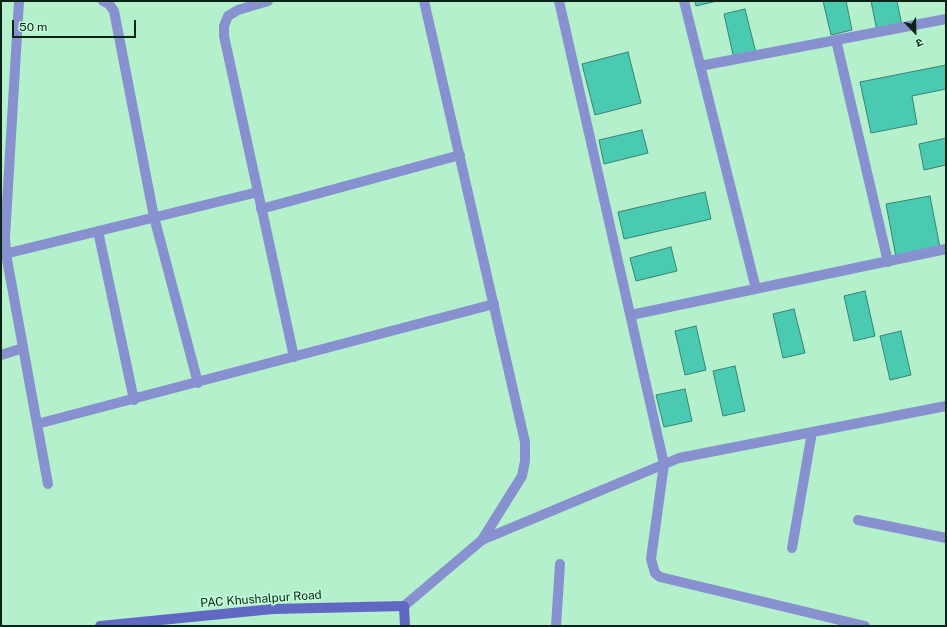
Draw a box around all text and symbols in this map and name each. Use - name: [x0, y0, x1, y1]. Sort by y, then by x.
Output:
- scale bar: [14, 12, 138, 38]
- north arrow: [895, 12, 935, 52]
- text: 50 m: [19, 20, 47, 34]
- text: उ: [914, 36, 925, 50]
- street label: PAC Khushalpur Road: [200, 588, 322, 610]

